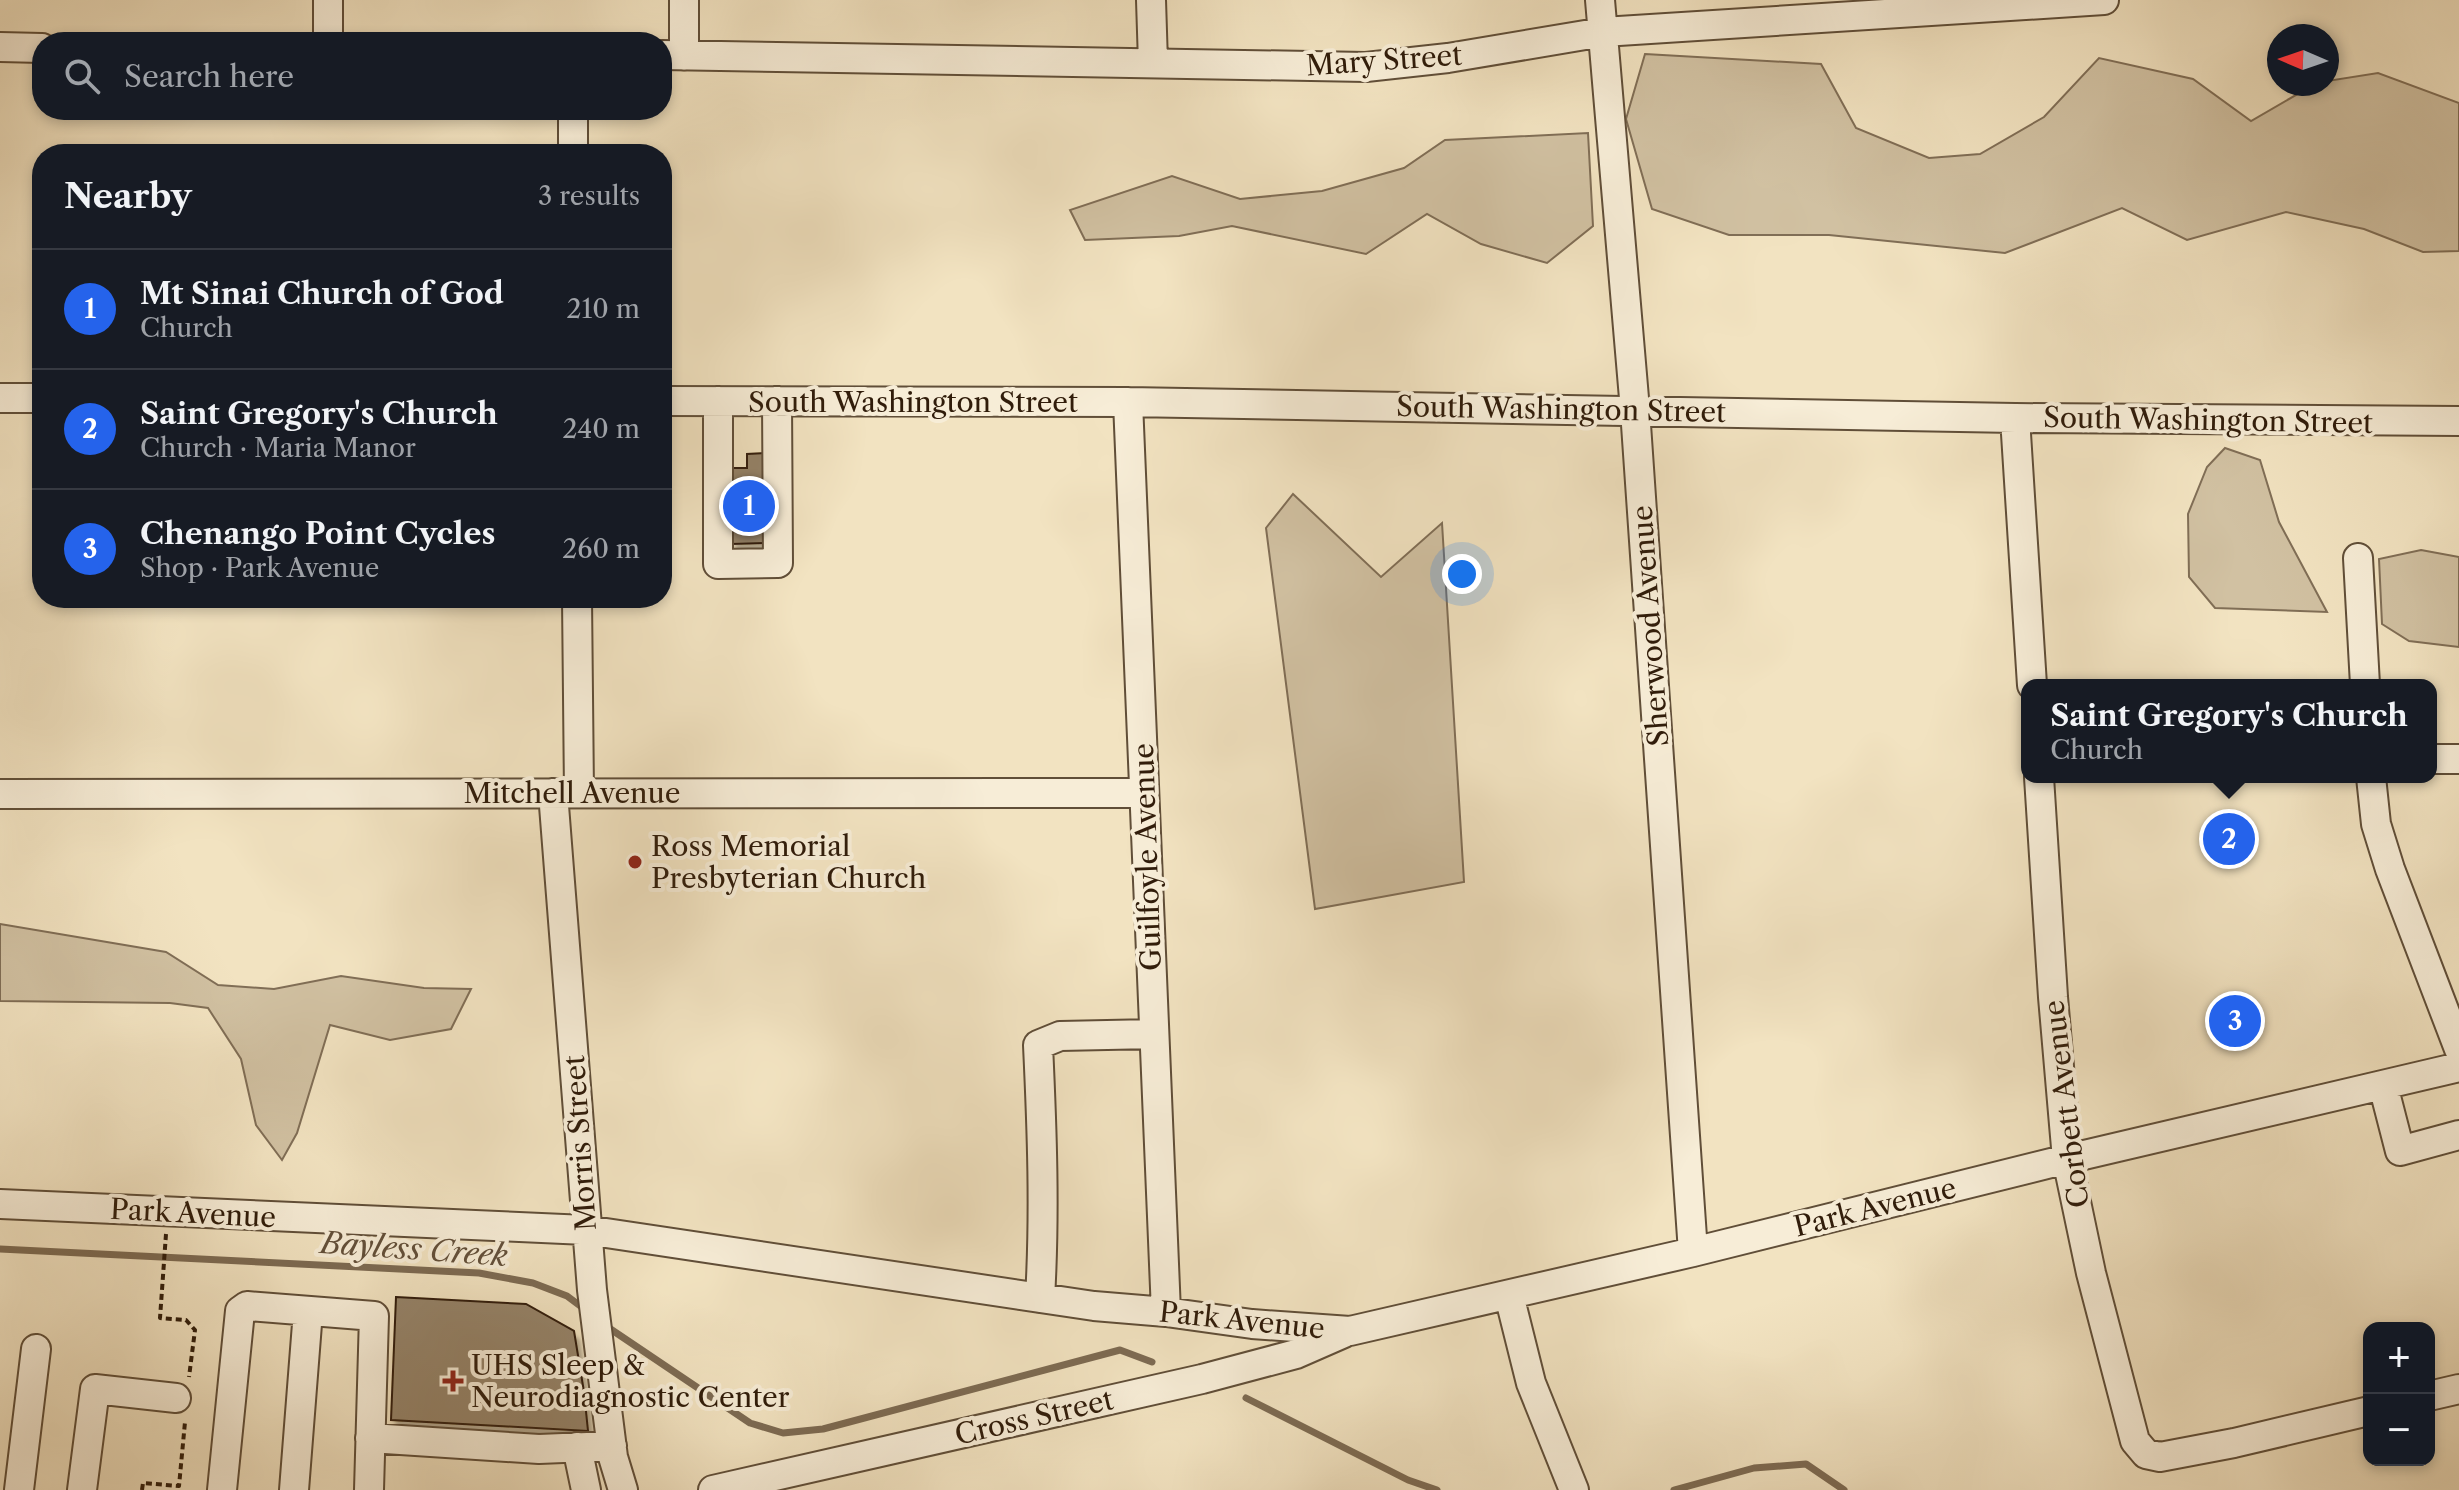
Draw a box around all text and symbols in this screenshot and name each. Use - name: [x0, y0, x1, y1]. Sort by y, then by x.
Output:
- north arrow: [2267, 24, 2339, 96]
- search box: [32, 32, 672, 120]
- street label: Mary Street: [1305, 38, 1463, 82]
- icon: search: [60, 54, 104, 98]
- text: Search here: [124, 58, 294, 95]
- text: Nearby: [64, 175, 192, 217]
- text: 3 results: [538, 180, 640, 212]
- text: Mt Sinai Church of God: [140, 275, 504, 312]
- text: 1: [84, 293, 96, 325]
- text: 210 m: [567, 293, 640, 325]
- text: Church: [140, 312, 233, 344]
- street label: South Washington Street: [748, 385, 1078, 419]
- street label: South Washington Street: [1396, 389, 1726, 429]
- text: Saint Gregory's Church: [140, 395, 498, 432]
- street label: South Washington Street: [2043, 400, 2373, 440]
- text: 2: [82, 413, 98, 445]
- text: 240 m: [562, 413, 640, 445]
- text: Church · Maria Manor: [140, 432, 416, 464]
- pin: 1: [723, 476, 775, 536]
- street label: Sherwood Avenue: [1625, 504, 1675, 748]
- text: Chenango Point Cycles: [140, 515, 495, 552]
- text: 3: [83, 533, 97, 565]
- text: 260 m: [562, 533, 640, 565]
- text: Shop · Park Avenue: [140, 552, 379, 584]
- your location: [1442, 554, 1482, 594]
- popup: [2021, 679, 2437, 783]
- text: Saint Gregory's Church: [2050, 697, 2408, 734]
- text: Church: [2050, 734, 2143, 766]
- street label: Guilfoyle Avenue: [1126, 742, 1168, 972]
- street label: Mitchell Avenue: [463, 776, 681, 810]
- pin: 2: [2203, 809, 2255, 869]
- place label: Ross Memorial Presbyterian Church: [651, 829, 926, 895]
- marker: Ross Memorial Presbyterian Church: [626, 853, 644, 871]
- pin: 3: [2209, 991, 2261, 1051]
- street label: Corbett Avenue: [2036, 998, 2096, 1210]
- street label: Morris Street: [557, 1054, 603, 1232]
- street label: Park Avenue: [1790, 1170, 1960, 1244]
- street label: Park Avenue: [109, 1192, 277, 1234]
- water label: Bayless Creek: [317, 1224, 509, 1274]
- street label: Park Avenue: [1158, 1294, 1326, 1346]
- map controls: [2363, 1322, 2435, 1466]
- button: +: [2363, 1322, 2435, 1394]
- place label: UHS Sleep & Neurodiagnostic Center: [471, 1348, 790, 1414]
- marker: UHS Sleep & Neurodiagnostic Center: [442, 1370, 464, 1392]
- street label: Cross Street: [952, 1382, 1117, 1452]
- button: −: [2363, 1394, 2435, 1466]

